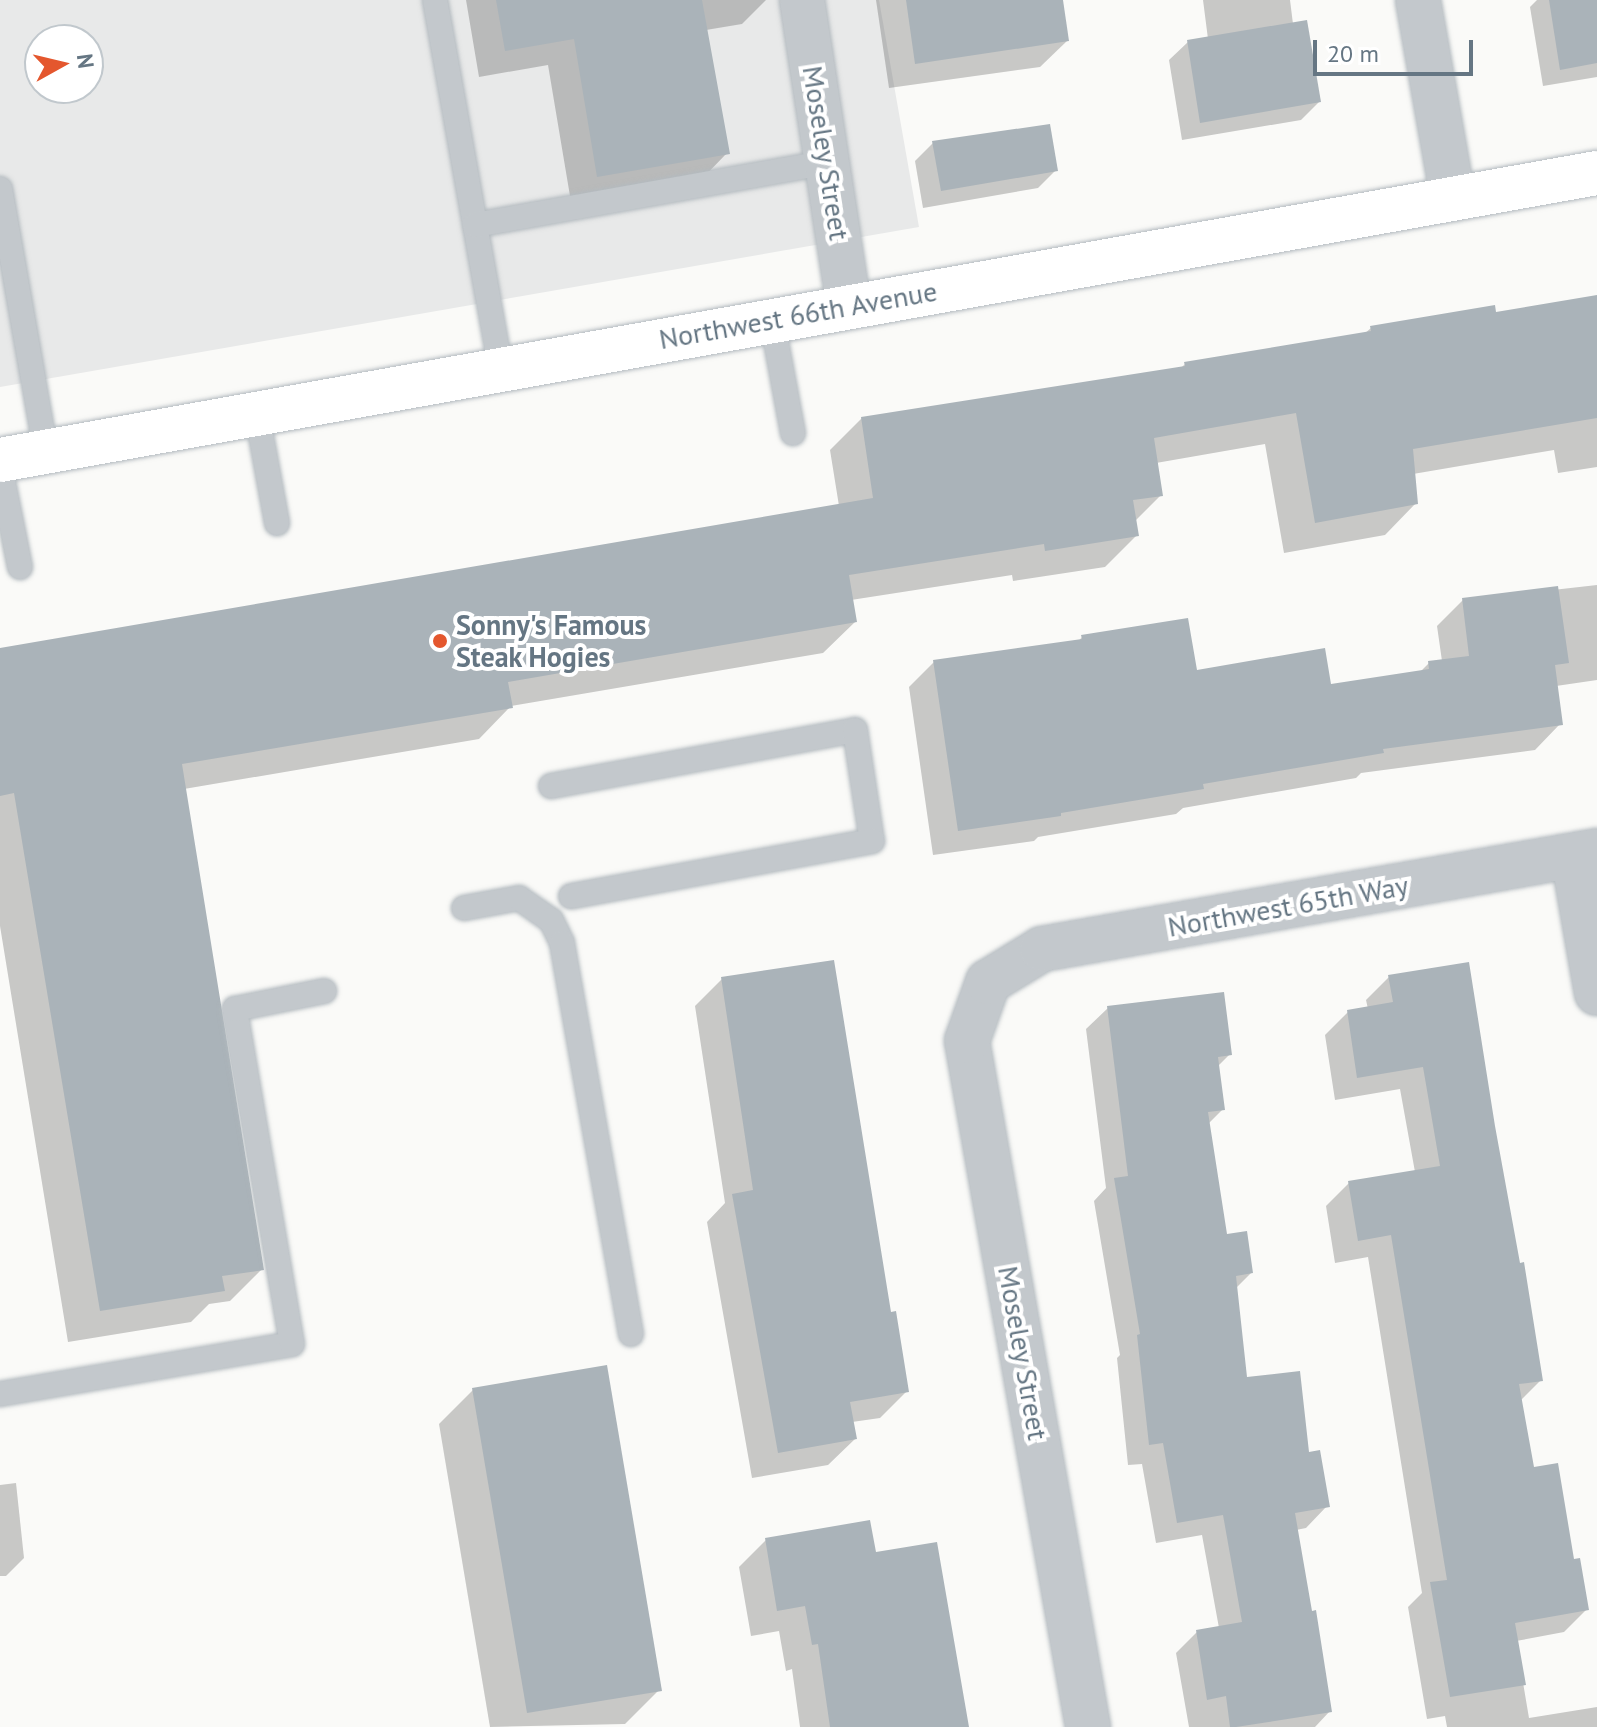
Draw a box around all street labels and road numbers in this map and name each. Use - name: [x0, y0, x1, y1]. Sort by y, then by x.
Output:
- street label: Moseley Street: [796, 63, 856, 243]
- street label: Northwest 66th Avenue: [656, 274, 940, 356]
- street label: Northwest 65th Way: [1165, 868, 1411, 944]
- street label: Moseley Street: [991, 1263, 1055, 1443]

